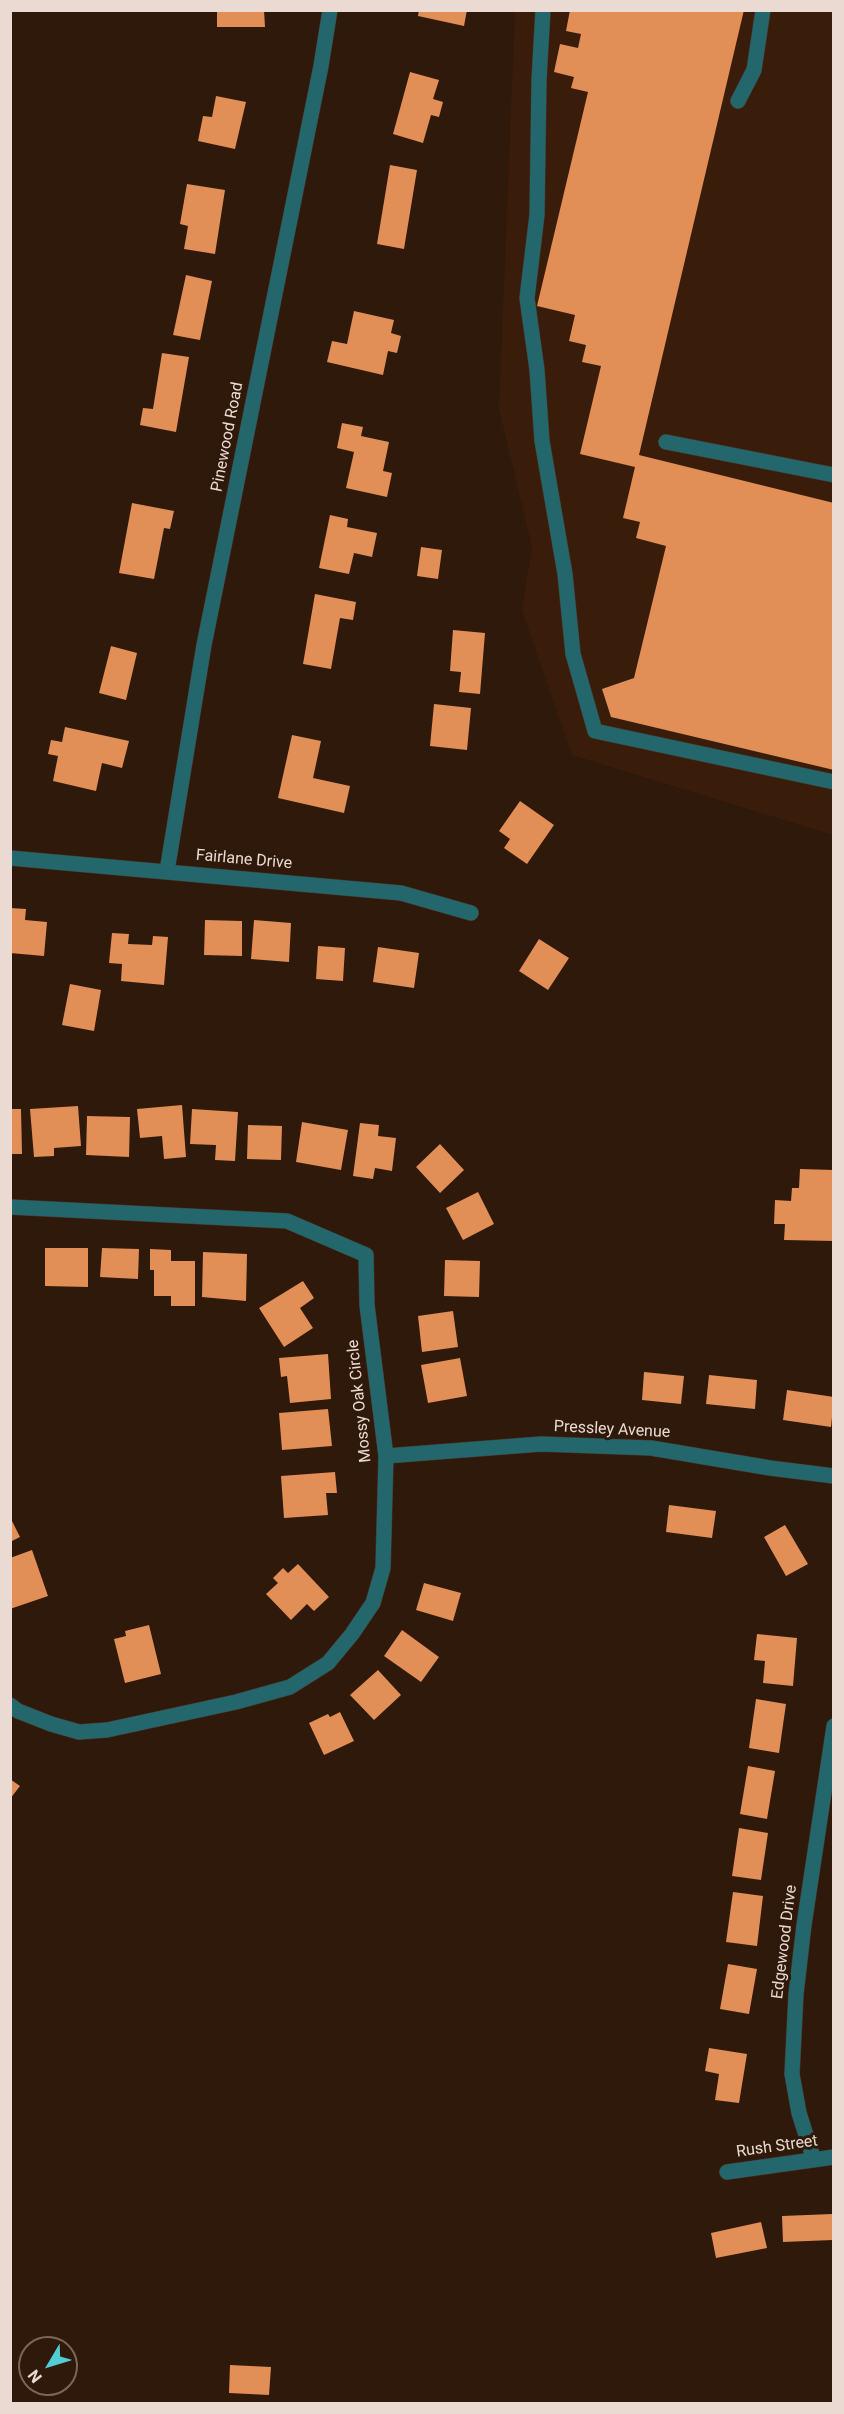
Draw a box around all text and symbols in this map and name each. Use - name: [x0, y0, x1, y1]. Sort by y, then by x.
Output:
- street label: Pinewood Road: [208, 381, 248, 493]
- street label: Fairlane Drive: [195, 846, 293, 874]
- street label: Mossy Oak Circle: [344, 1339, 376, 1463]
- street label: Pressley Avenue: [553, 1417, 671, 1443]
- street label: Edgewood Drive: [768, 1884, 802, 2000]
- street label: Rush Street: [735, 2132, 819, 2162]
- north arrow: [18, 2336, 78, 2396]
- text: N: [24, 2366, 46, 2386]

